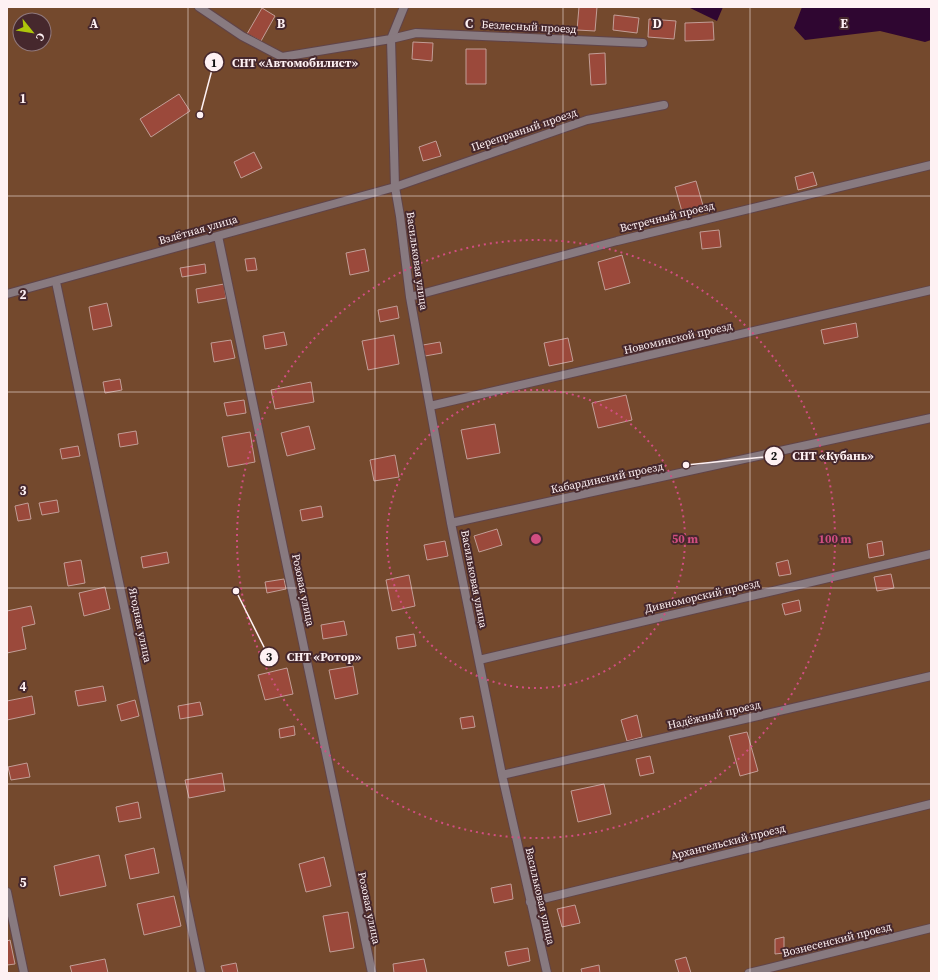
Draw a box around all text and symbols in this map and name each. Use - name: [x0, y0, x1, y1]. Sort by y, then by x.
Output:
- north arrow: [12, 12, 52, 52]
- text: A: [90, 15, 99, 32]
- text: B: [277, 15, 286, 32]
- text: C: [465, 15, 473, 32]
- text: D: [652, 15, 662, 32]
- text: E: [840, 15, 848, 32]
- street label: Безлесный проезд: [481, 17, 577, 37]
- text: С: [32, 30, 48, 44]
- callout: СНТ «Автомобилист»: [204, 50, 366, 74]
- text: 1: [211, 55, 217, 71]
- text: СНТ «Автомобилист»: [232, 55, 358, 71]
- text: 1: [19, 90, 27, 107]
- street label: Переправный проезд: [469, 105, 579, 155]
- street label: Встречный проезд: [618, 198, 716, 236]
- street label: Взлётная улица: [157, 211, 239, 248]
- street label: Васильковая улица: [403, 211, 431, 312]
- text: 2: [19, 286, 27, 303]
- street label: Новоминской проезд: [622, 318, 734, 358]
- callout: СНТ «Кубань»: [764, 444, 882, 468]
- text: 2: [771, 448, 778, 464]
- text: СНТ «Кубань»: [792, 448, 874, 464]
- street label: Кабардинский проезд: [549, 459, 665, 497]
- text: 3: [19, 482, 27, 499]
- street label: Васильковая улица: [457, 529, 491, 630]
- text: 50 m: [672, 531, 698, 547]
- text: 100 m: [819, 531, 852, 547]
- centre of rings: [529, 532, 543, 546]
- street label: Розовая улица: [288, 552, 318, 628]
- street label: Дивноморский проезд: [643, 575, 761, 617]
- street label: Ягодная улица: [125, 586, 155, 664]
- callout: СНТ «Ротор»: [259, 645, 370, 669]
- text: 3: [266, 649, 273, 665]
- text: СНТ «Ротор»: [287, 649, 362, 665]
- text: 4: [19, 678, 27, 695]
- street label: Надёжный проезд: [666, 697, 762, 733]
- street label: Архангельский проезд: [669, 821, 787, 863]
- street label: Васильковая улица: [522, 846, 559, 946]
- street label: Розовая улица: [354, 870, 384, 946]
- text: 5: [19, 874, 27, 891]
- street label: Вознесенский проезд: [781, 919, 893, 961]

